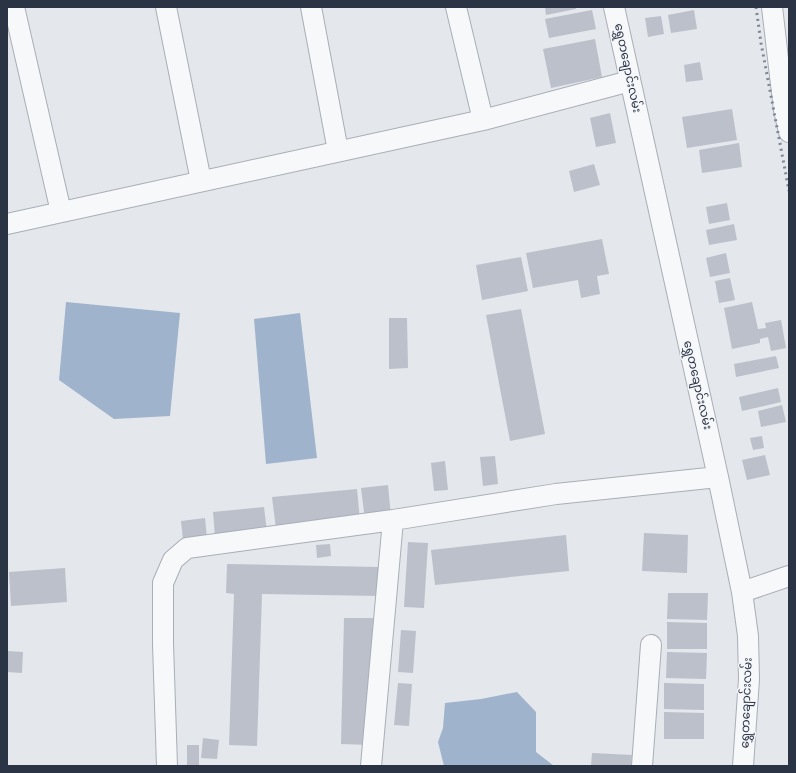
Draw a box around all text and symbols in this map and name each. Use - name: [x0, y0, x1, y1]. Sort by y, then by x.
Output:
- street label: ရွှေတချောင်းလမ်း: [609, 22, 646, 115]
- street label: ရွှေတချောင်းလမ်း: [678, 339, 717, 432]
- street label: ရွှေတချောင်းလမ်း: [735, 657, 758, 749]

